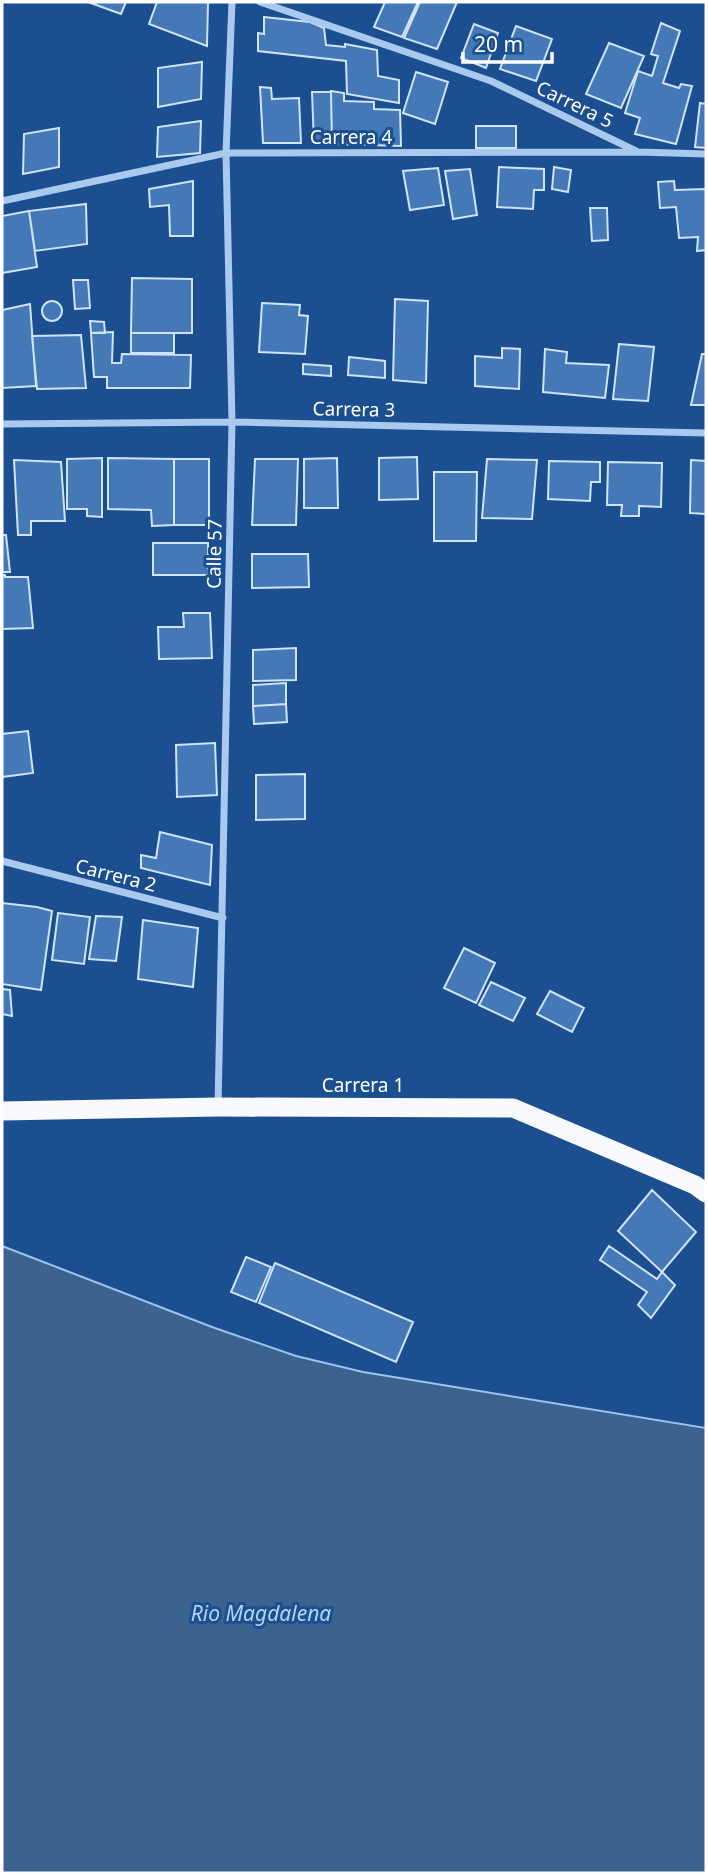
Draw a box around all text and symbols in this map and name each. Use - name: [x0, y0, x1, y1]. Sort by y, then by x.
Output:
- scale bar: [463, 21, 552, 65]
- text: 20 m: [474, 30, 523, 58]
- street label: Carrera 5: [532, 74, 618, 134]
- street label: Carrera 4: [310, 124, 392, 150]
- street label: Carrera 3: [312, 395, 396, 423]
- street label: Calle 57: [200, 519, 228, 589]
- street label: Carrera 2: [73, 852, 159, 898]
- street label: Carrera 1: [322, 1072, 404, 1098]
- water label: Rio Magdalena: [191, 1599, 331, 1627]

